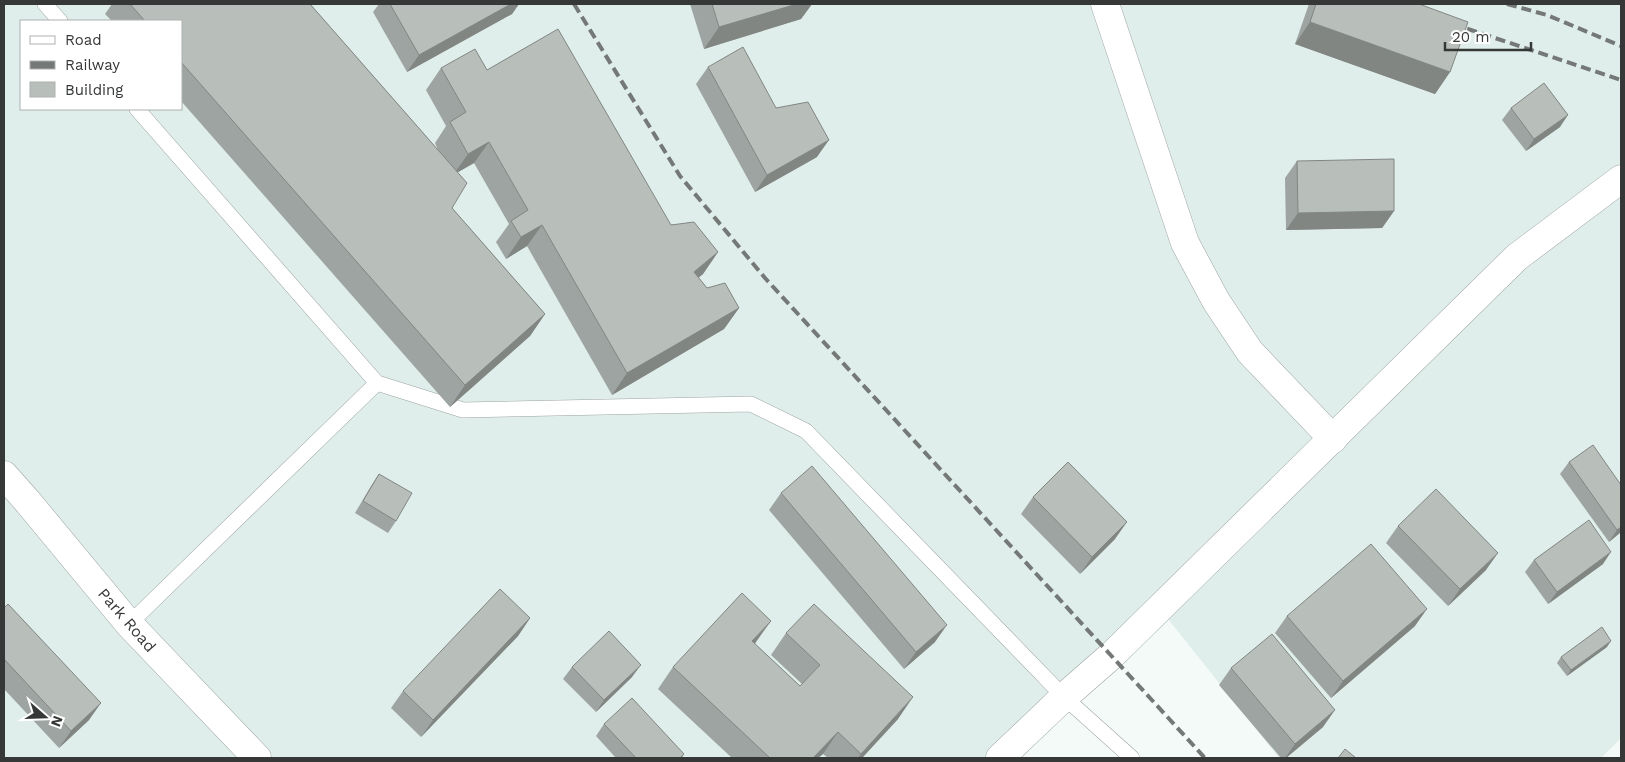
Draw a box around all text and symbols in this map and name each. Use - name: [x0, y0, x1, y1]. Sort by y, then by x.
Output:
- legend: [20, 20, 182, 110]
- scale bar: [1445, 20, 1531, 52]
- text: 20 m: [1452, 28, 1490, 46]
- text: Road: [65, 31, 102, 49]
- text: Railway: [65, 56, 120, 74]
- text: Building: [65, 81, 123, 99]
- street label: Park Road: [94, 584, 160, 656]
- north arrow: [20, 692, 70, 742]
- text: N: [48, 714, 67, 729]

